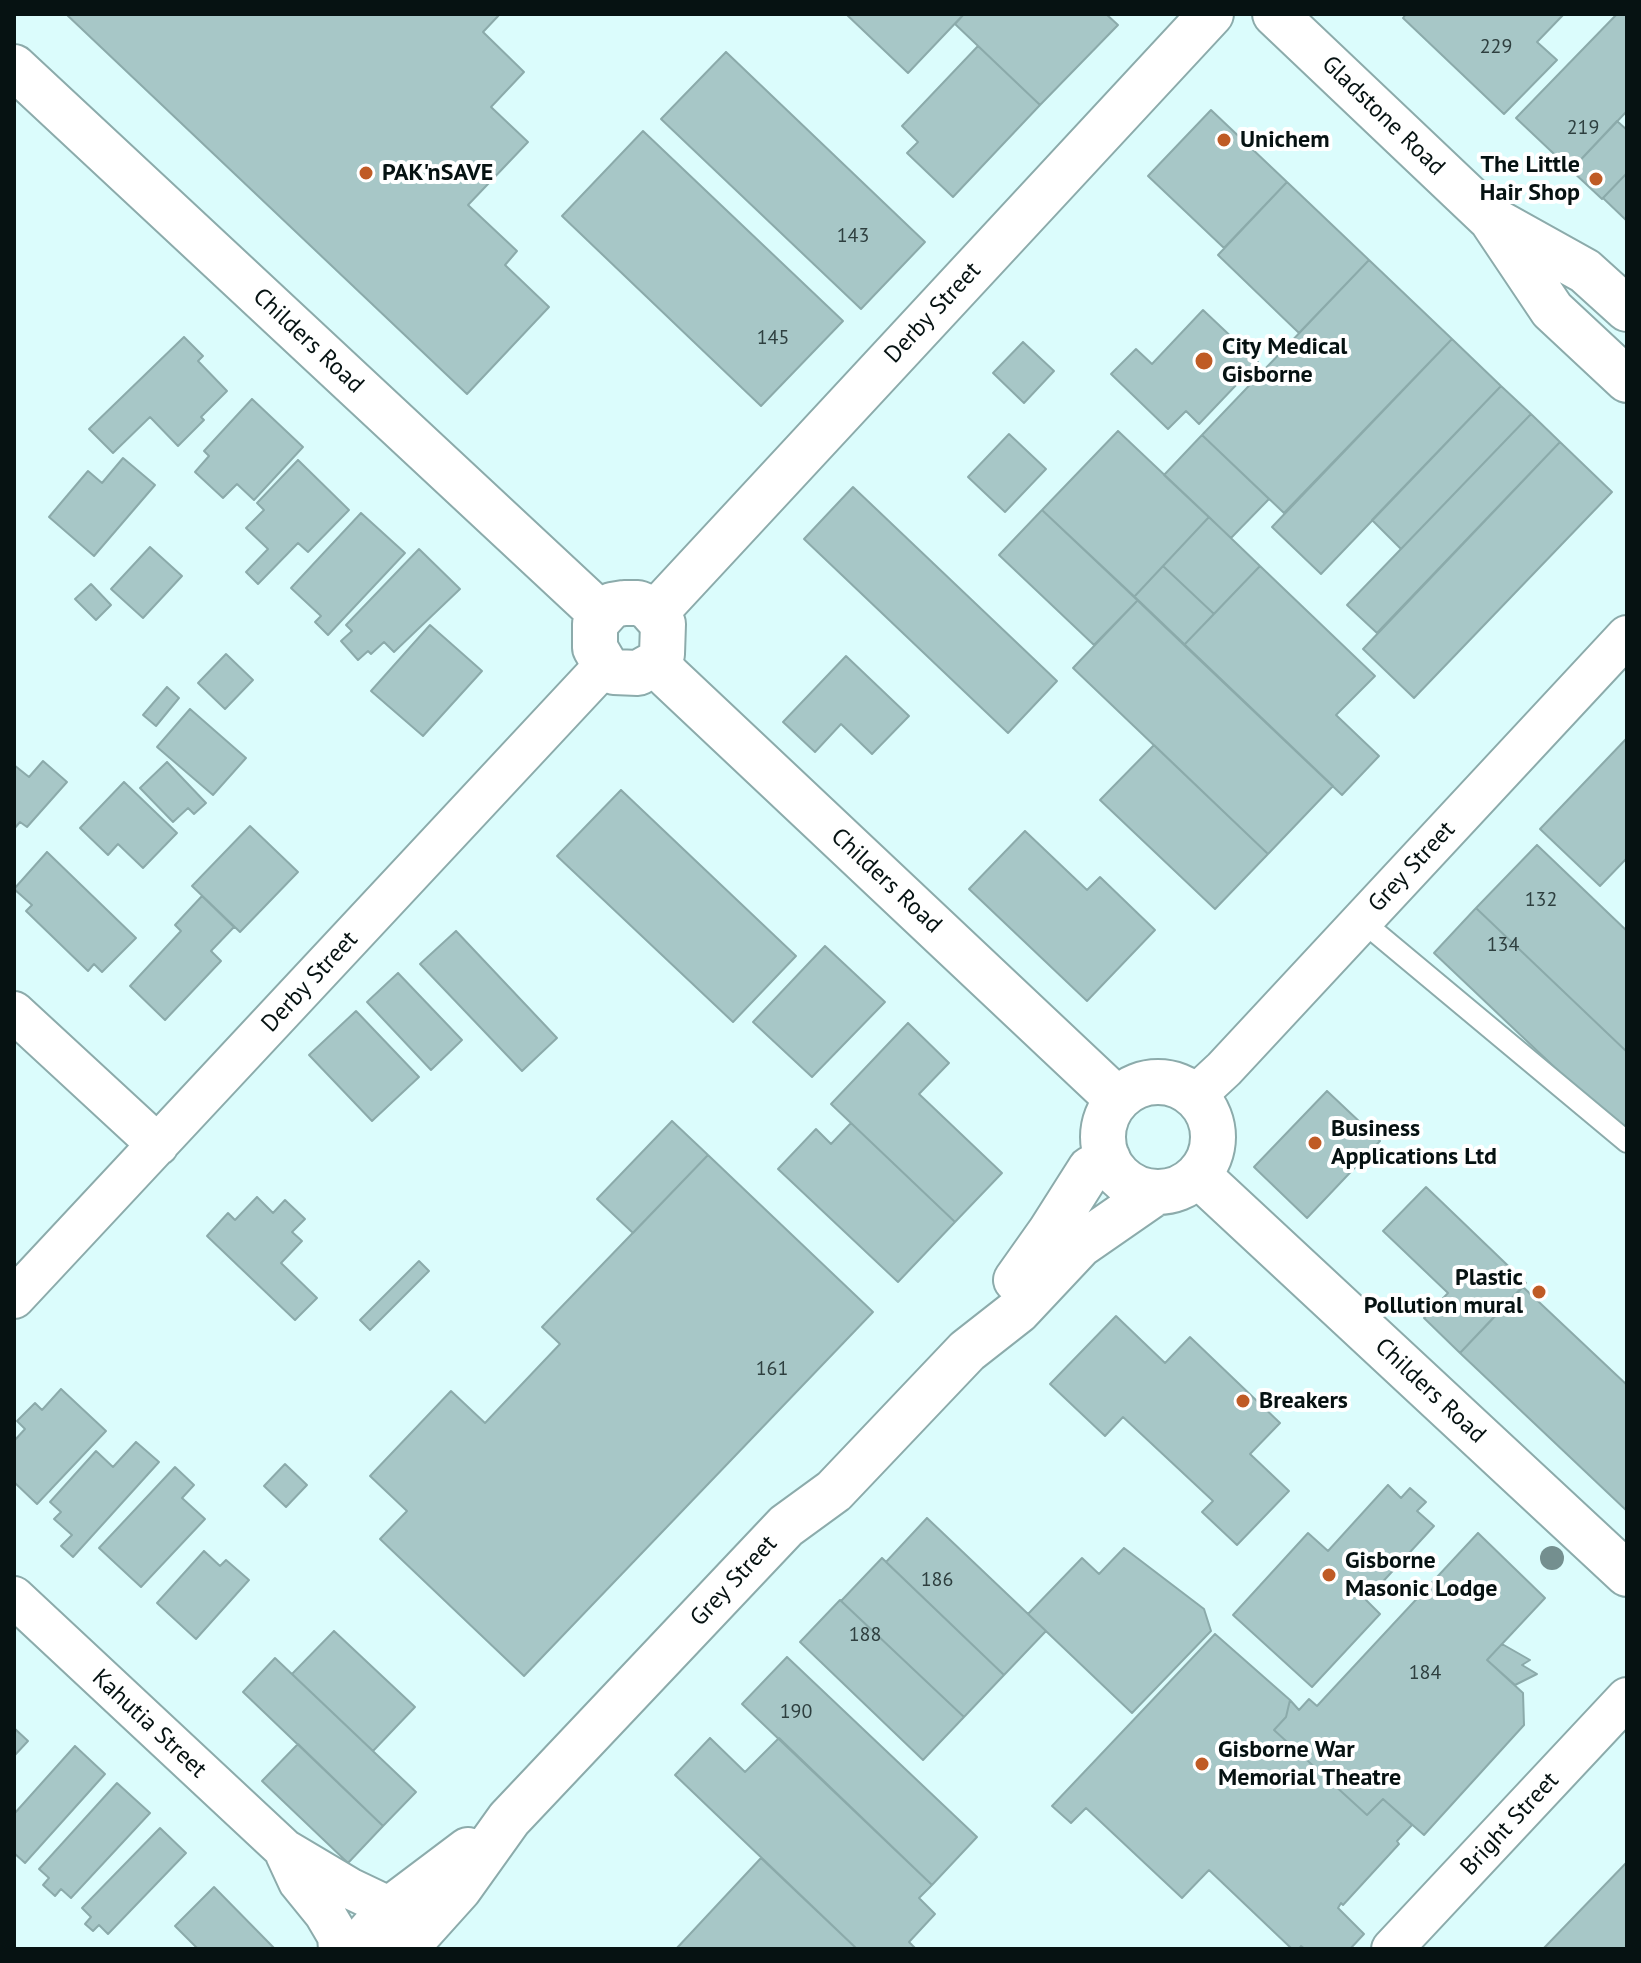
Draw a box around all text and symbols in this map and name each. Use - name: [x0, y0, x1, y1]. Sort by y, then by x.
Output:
- house number: 229: [1480, 35, 1512, 59]
- street label: Gladstone Road: [1315, 50, 1451, 182]
- house number: 219: [1567, 116, 1599, 140]
- place label: Unichem: [1240, 126, 1330, 154]
- marker: Unichem: [1215, 131, 1233, 149]
- place label: The Little Hair Shop: [1480, 151, 1580, 207]
- place label: PAK'nSAVE: [382, 159, 493, 187]
- marker: PAK'nSAVE: [357, 164, 375, 182]
- marker: The Little Hair Shop: [1587, 170, 1605, 188]
- house number: 143: [837, 224, 869, 248]
- street label: Derby Street: [879, 257, 987, 369]
- street label: Childers Road: [247, 282, 369, 400]
- house number: 145: [757, 326, 789, 350]
- place label: City Medical Gisborne: [1222, 333, 1347, 389]
- marker: City Medical Gisborne: [1193, 350, 1215, 372]
- street label: Grey Street: [1363, 816, 1461, 918]
- street label: Childers Road: [825, 822, 947, 940]
- house number: 132: [1525, 888, 1557, 912]
- street label: Derby Street: [256, 926, 364, 1038]
- house number: 134: [1487, 933, 1519, 957]
- place label: Business Applications Ltd: [1331, 1115, 1497, 1171]
- marker: Business Applications Ltd: [1306, 1134, 1324, 1152]
- place label: Plastic Pollution mural: [1364, 1264, 1523, 1320]
- marker: Plastic Pollution mural: [1530, 1283, 1548, 1301]
- street label: Childers Road: [1369, 1332, 1491, 1450]
- house number: 161: [756, 1357, 788, 1381]
- place label: Breakers: [1259, 1387, 1348, 1415]
- marker: Breakers: [1234, 1392, 1252, 1410]
- street label: Grey Street: [685, 1530, 783, 1632]
- place label: Gisborne Masonic Lodge: [1345, 1547, 1497, 1603]
- marker: Gisborne Masonic Lodge: [1320, 1566, 1338, 1584]
- house number: 186: [921, 1568, 953, 1592]
- house number: 188: [849, 1623, 881, 1647]
- house number: 184: [1409, 1661, 1441, 1685]
- street label: Kahutia Street: [86, 1664, 212, 1784]
- house number: 190: [780, 1700, 812, 1724]
- place label: Gisborne War Memorial Theatre: [1218, 1736, 1401, 1792]
- marker: Gisborne War Memorial Theatre: [1193, 1755, 1211, 1773]
- street label: Bright Street: [1455, 1766, 1565, 1882]

